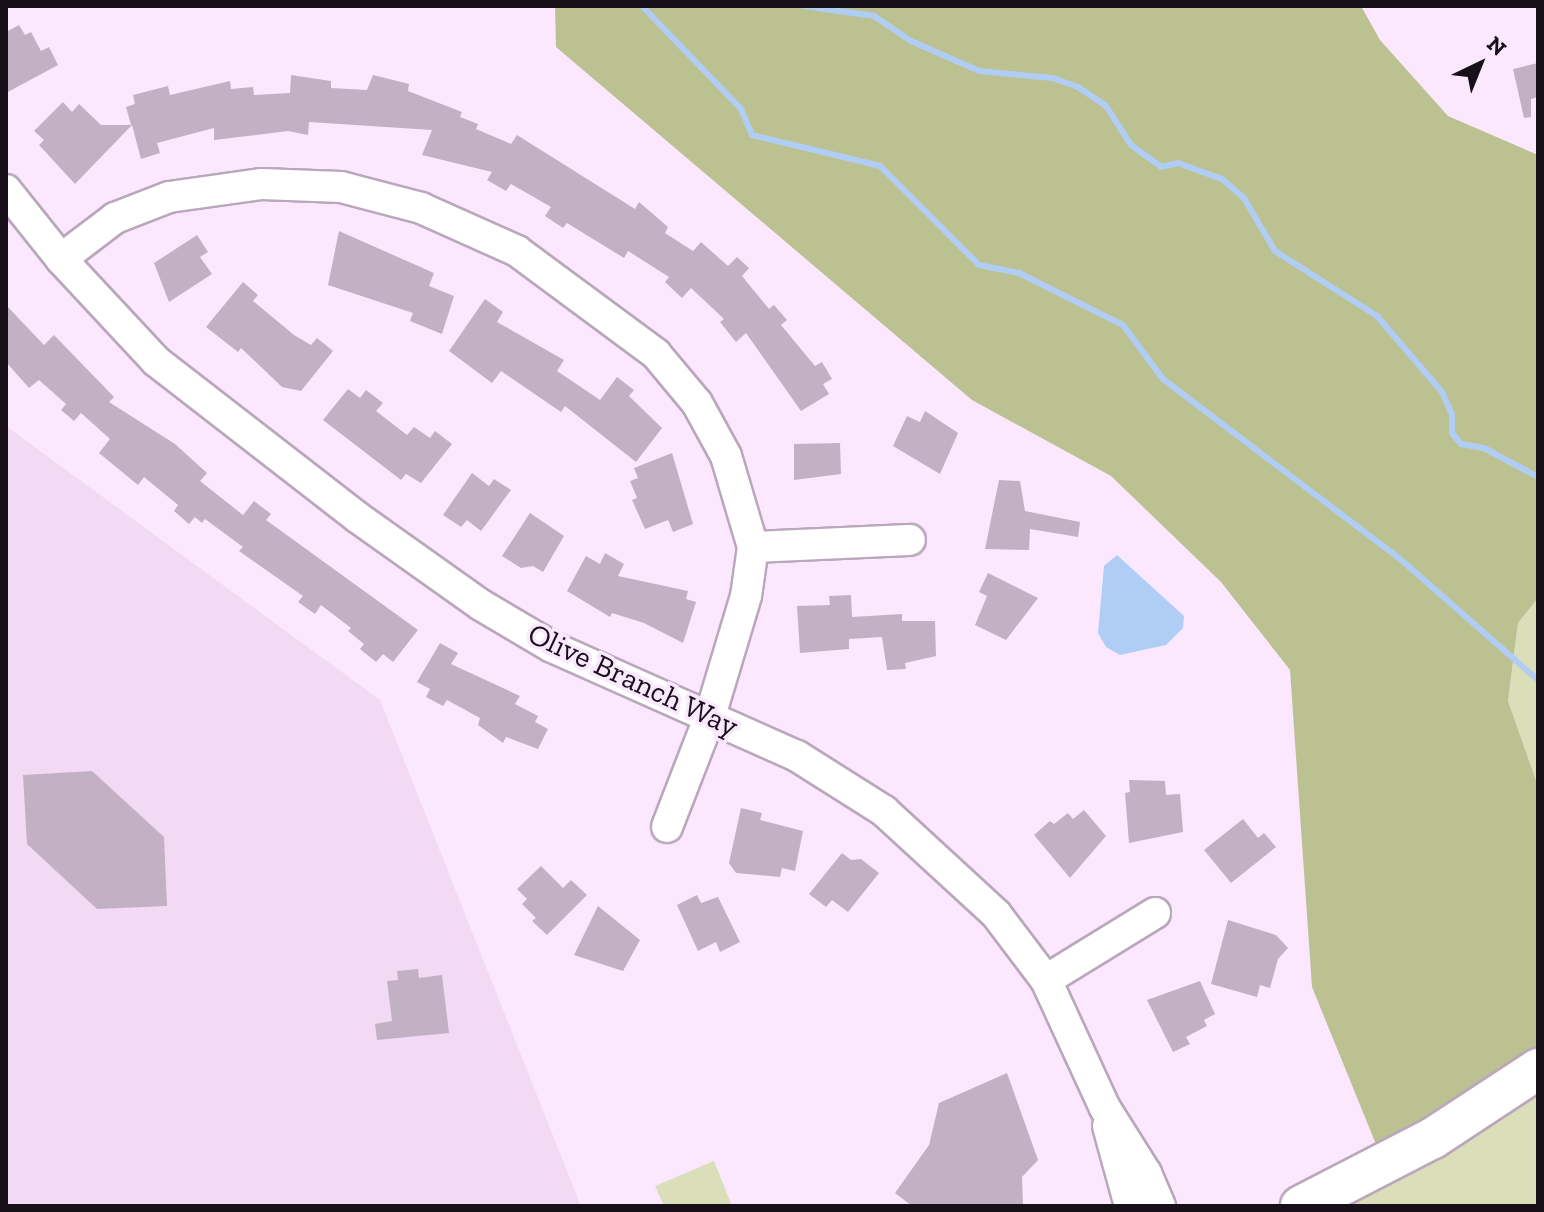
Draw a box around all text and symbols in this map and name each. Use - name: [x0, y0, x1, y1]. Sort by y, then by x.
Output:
- north arrow: [1440, 24, 1520, 104]
- text: N: [1481, 30, 1512, 62]
- street label: Olive Branch Way: [522, 615, 744, 745]

